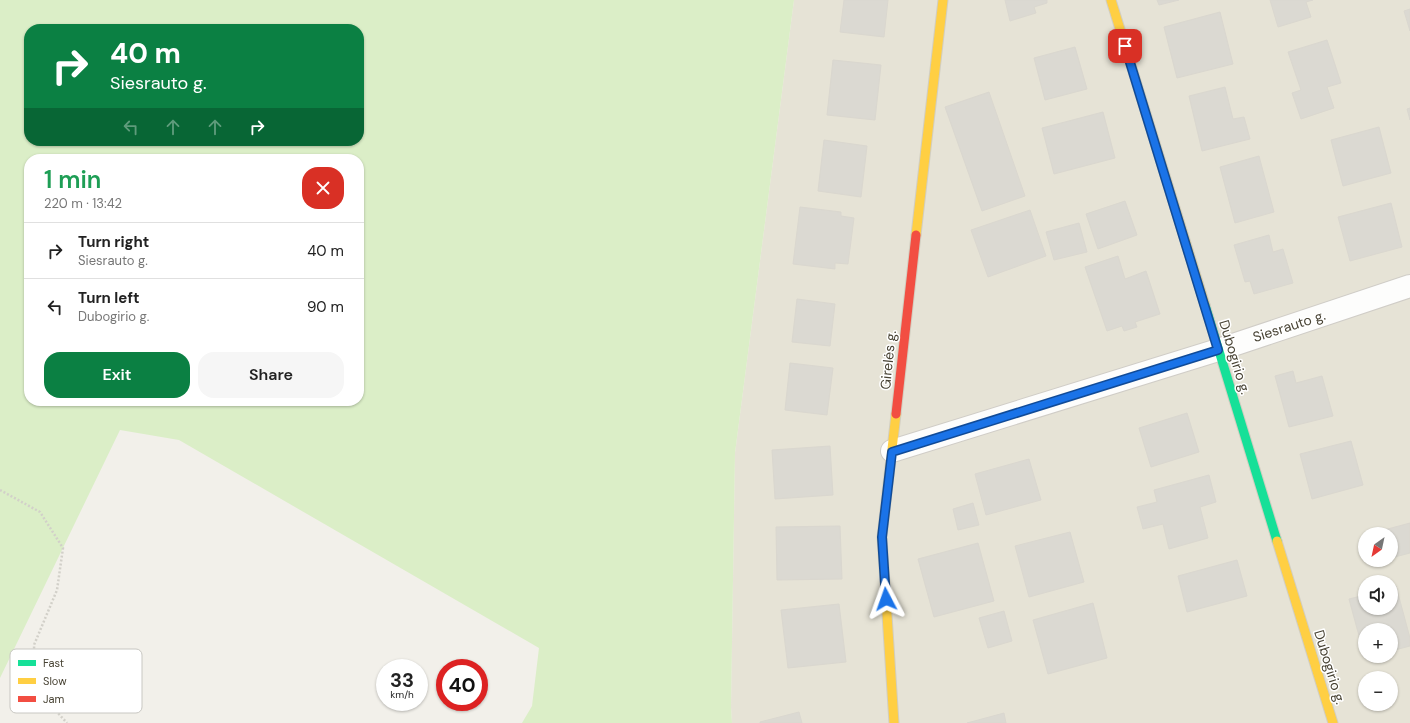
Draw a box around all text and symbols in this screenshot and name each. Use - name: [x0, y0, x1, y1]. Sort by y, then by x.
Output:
- pin: [1108, 29, 1142, 63]
- text: 40 m: [110, 35, 181, 72]
- icon: arrive: [1114, 35, 1136, 57]
- icon: right: [44, 40, 96, 92]
- text: Siesrauto g.: [110, 71, 207, 95]
- icon: left: [120, 116, 142, 138]
- icon: ahead: [162, 116, 184, 138]
- icon: ahead: [204, 116, 226, 138]
- icon: right: [246, 116, 268, 138]
- text: 1 min: [44, 164, 101, 195]
- button: close: [302, 167, 344, 209]
- text: 220 m · 13:42: [44, 195, 122, 212]
- text: Turn right: [78, 232, 149, 252]
- icon: right: [44, 240, 66, 262]
- text: 40 m: [307, 241, 344, 261]
- text: Siesrauto g.: [78, 252, 148, 269]
- text: Turn left: [78, 288, 139, 308]
- icon: left: [44, 296, 66, 318]
- text: 90 m: [307, 297, 344, 317]
- street label: Siesrauto g.: [1250, 306, 1328, 346]
- text: Dubogirio g.: [78, 308, 149, 325]
- street label: Dubogirio g.: [1215, 318, 1255, 397]
- street label: Girelės g.: [876, 329, 900, 390]
- button: Exit: [44, 352, 190, 398]
- button: Share: [198, 352, 344, 398]
- north arrow: [1358, 527, 1398, 567]
- map controls: [1358, 527, 1398, 711]
- button: sound: [1358, 575, 1398, 615]
- position arrow: [865, 578, 907, 620]
- button: +: [1358, 623, 1398, 663]
- street label: Dubogirio g.: [1310, 628, 1350, 707]
- legend: [10, 649, 142, 713]
- text: Fast: [43, 656, 64, 670]
- speed limit sign: 40: [436, 659, 488, 711]
- text: 33: [390, 667, 414, 693]
- button: −: [1358, 671, 1398, 711]
- text: Slow: [43, 674, 67, 688]
- text: km/h: [390, 688, 414, 701]
- text: Jam: [43, 692, 64, 706]

